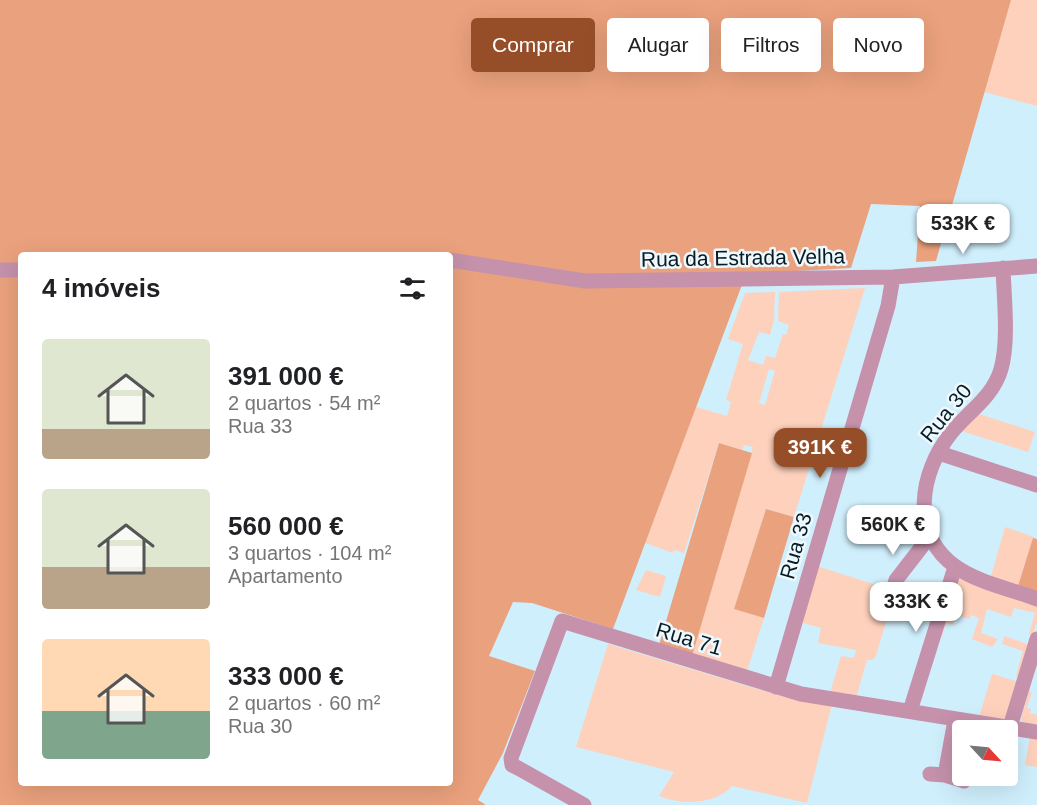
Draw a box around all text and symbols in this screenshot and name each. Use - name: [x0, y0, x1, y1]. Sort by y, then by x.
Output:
- chip: Comprar: [471, 18, 595, 72]
- chip: Alugar: [607, 18, 709, 72]
- chip: Filtros: [721, 18, 821, 72]
- chip: Novo: [833, 18, 924, 72]
- pin: 533K €: [914, 204, 1012, 255]
- text: 533K €: [931, 212, 995, 234]
- street label: Rua da Estrada Velha: [641, 244, 846, 271]
- icon: filters: [396, 272, 429, 305]
- text: 4 imóveis: [42, 273, 161, 303]
- text: 391 000 €: [228, 361, 344, 391]
- icon: home: [90, 363, 162, 435]
- street label: Rua 30: [915, 379, 976, 446]
- text: 2 quartos · 54 m²: [228, 392, 380, 414]
- text: Rua 33: [228, 415, 293, 437]
- pin: 391K €: [771, 428, 869, 479]
- text: 391K €: [788, 436, 852, 458]
- pin: 560K €: [844, 505, 942, 556]
- street label: Rua 33: [775, 510, 816, 582]
- text: 560 000 €: [228, 511, 344, 541]
- icon: home: [90, 513, 162, 585]
- text: 560K €: [861, 513, 925, 535]
- text: 3 quartos · 104 m²: [228, 542, 391, 564]
- text: Apartamento: [228, 565, 343, 587]
- pin: 333K €: [867, 582, 965, 633]
- text: 333K €: [884, 590, 948, 612]
- street label: Rua 71: [653, 618, 725, 659]
- text: 333 000 €: [228, 661, 344, 691]
- icon: home: [90, 663, 162, 735]
- text: 2 quartos · 60 m²: [228, 692, 380, 714]
- text: Rua 30: [228, 715, 293, 737]
- north arrow: [952, 720, 1018, 786]
- map controls: [952, 720, 1018, 786]

